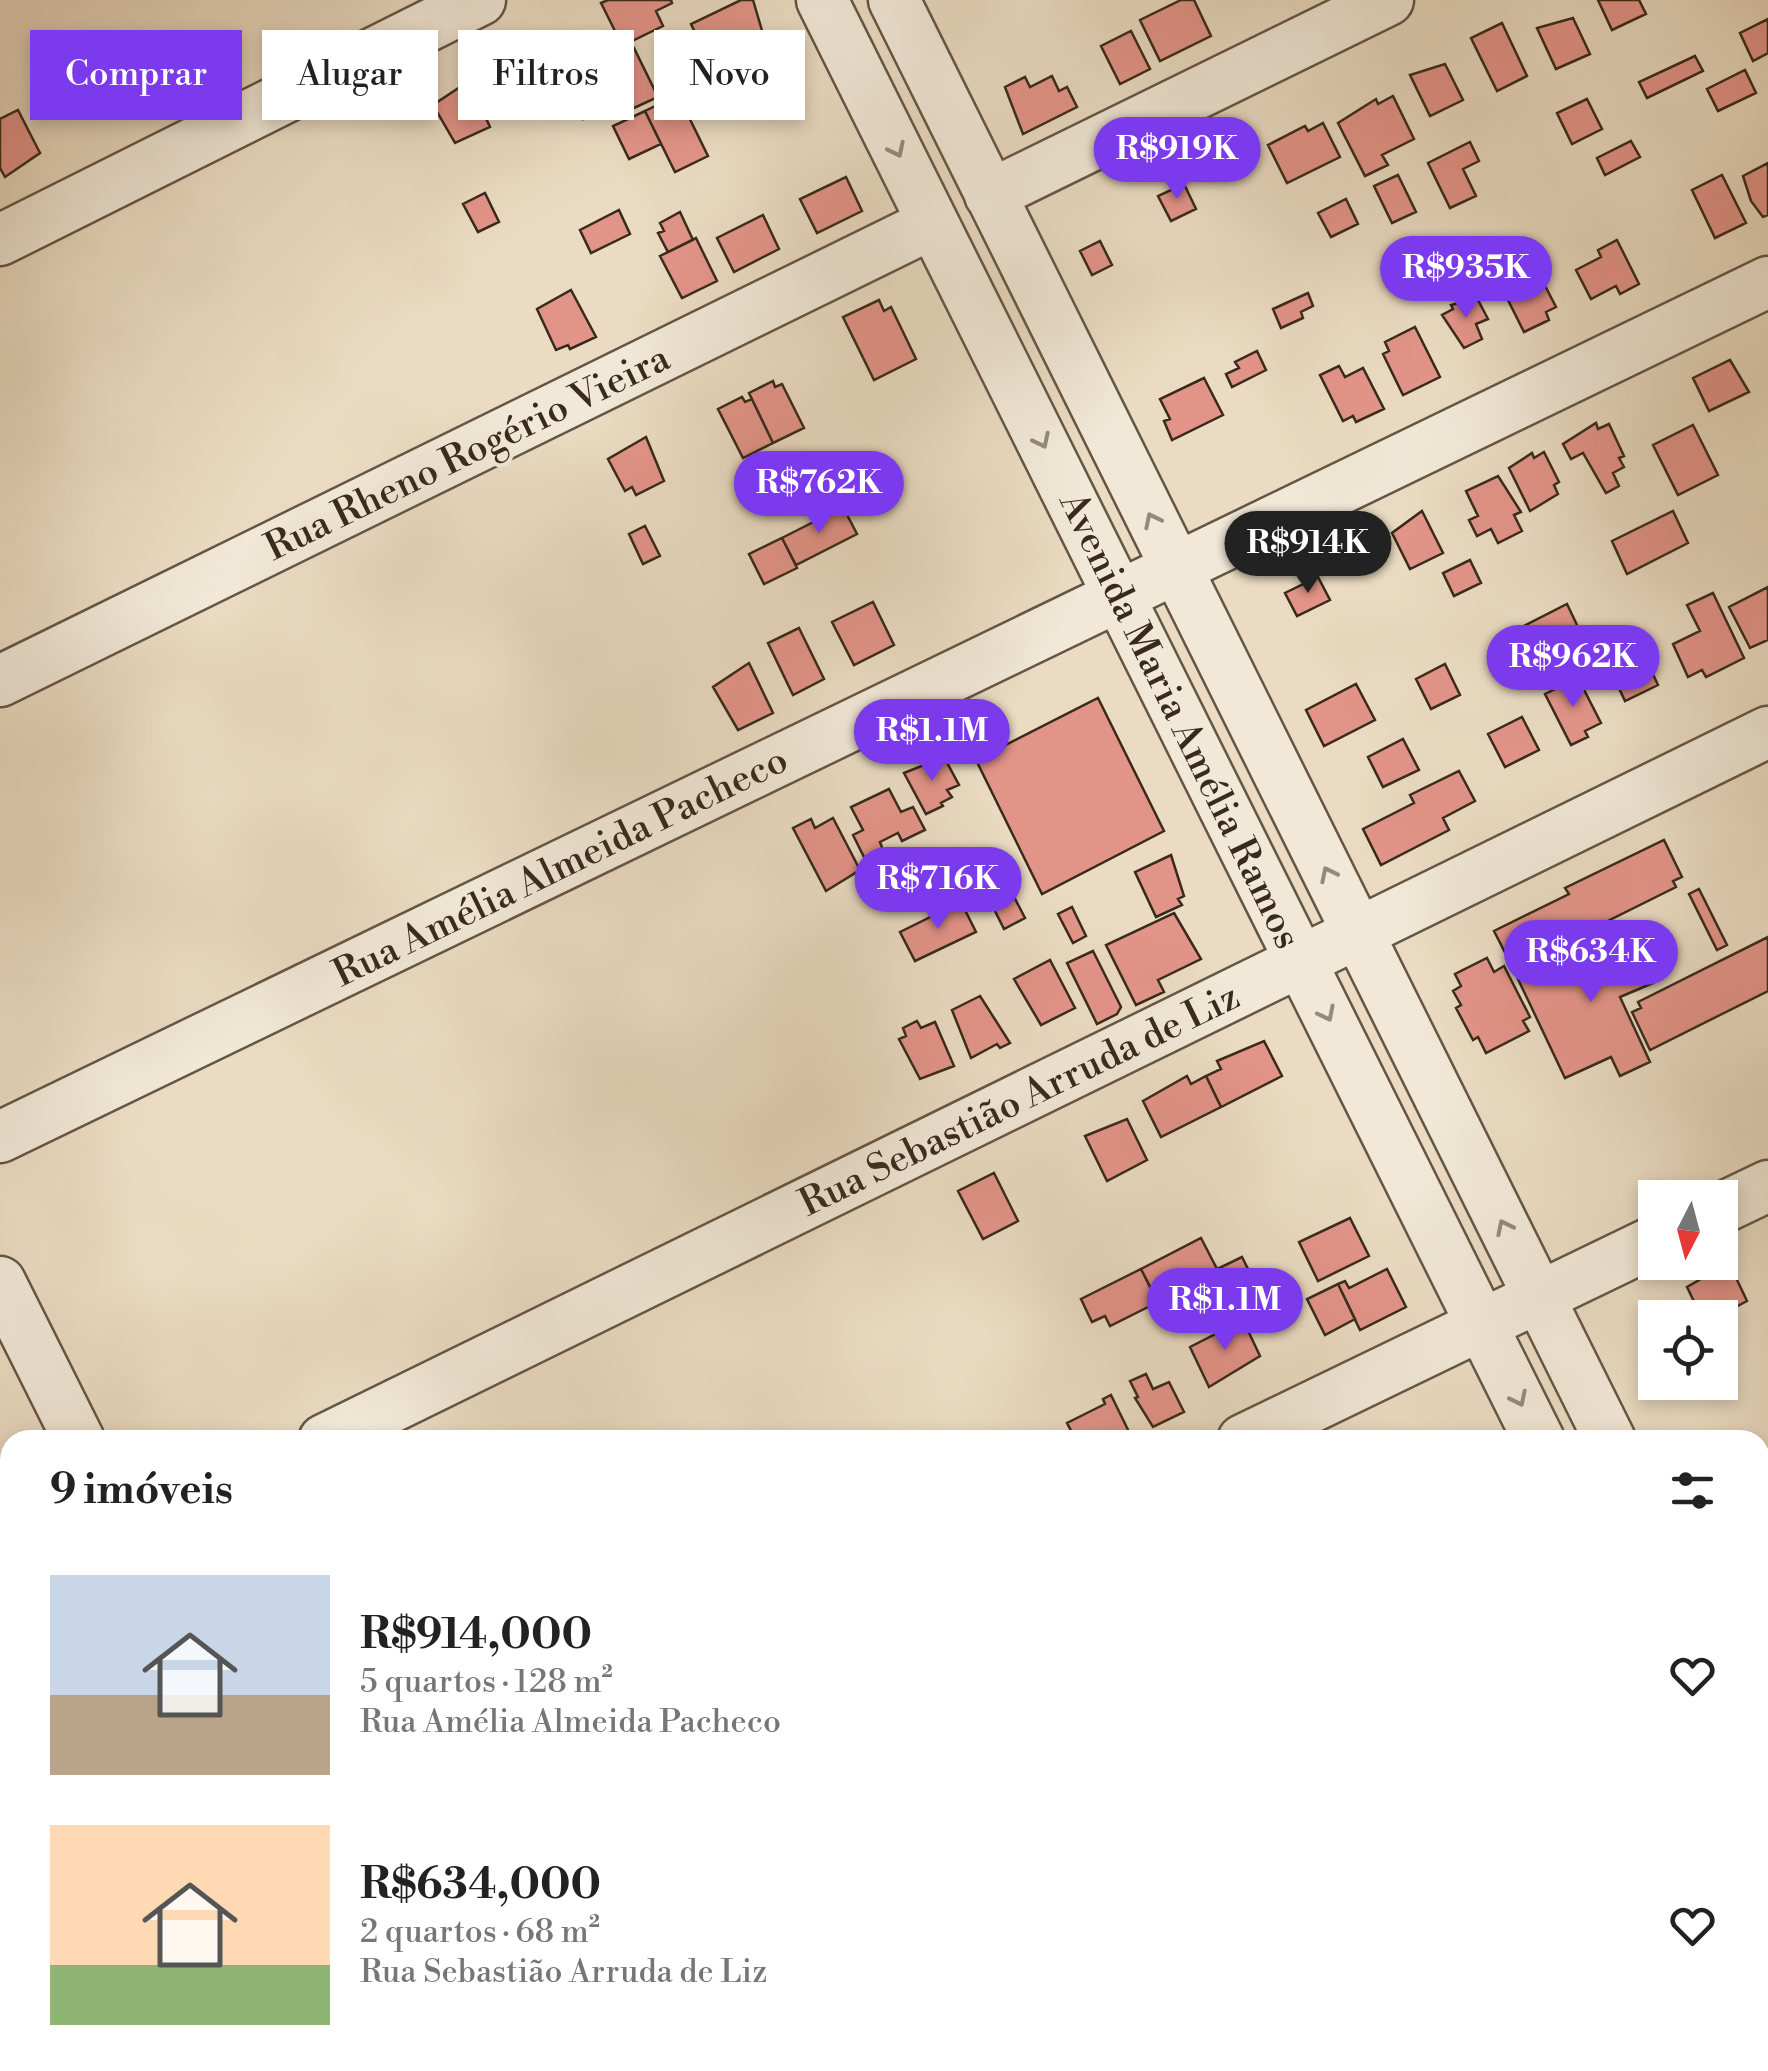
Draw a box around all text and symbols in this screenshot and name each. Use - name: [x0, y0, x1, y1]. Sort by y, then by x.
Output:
- chip: Comprar: [30, 30, 242, 120]
- chip: Alugar: [262, 30, 438, 120]
- chip: Filtros: [458, 30, 634, 120]
- chip: Novo: [654, 30, 805, 120]
- pin: R$919K: [1096, 117, 1258, 202]
- text: R$919K: [1116, 129, 1238, 169]
- one-way arrow: [885, 140, 905, 158]
- pin: R$935K: [1385, 236, 1547, 321]
- text: R$935K: [1402, 248, 1530, 288]
- street label: Rua Rheno Rogério Vieira: [258, 335, 678, 572]
- one-way arrow: [1030, 431, 1050, 449]
- pin: R$762K: [738, 451, 900, 536]
- text: R$762K: [756, 463, 882, 503]
- street label: Avenida Maria Amélia Ramos: [1048, 484, 1311, 957]
- pin: R$914K: [1227, 511, 1389, 596]
- one-way arrow: [1144, 512, 1164, 530]
- text: R$914K: [1246, 523, 1370, 563]
- pin: R$962K: [1492, 625, 1654, 710]
- text: R$962K: [1509, 637, 1637, 677]
- pin: R$1.1M: [851, 699, 1013, 784]
- text: R$1.1M: [876, 711, 988, 751]
- street label: Rua Amélia Almeida Pacheco: [326, 737, 796, 998]
- pin: R$716K: [857, 847, 1019, 932]
- text: R$716K: [877, 859, 999, 899]
- one-way arrow: [1321, 866, 1340, 884]
- pin: R$634K: [1510, 920, 1672, 1005]
- text: R$634K: [1526, 932, 1656, 972]
- street label: Rua Sebastião Arruda de Liz: [792, 973, 1247, 1228]
- one-way arrow: [1315, 1004, 1335, 1022]
- north arrow: [1638, 1180, 1738, 1280]
- map controls: [1638, 1180, 1738, 1400]
- one-way arrow: [1497, 1220, 1516, 1238]
- pin: R$1.1M: [1144, 1268, 1306, 1353]
- text: R$1.1M: [1169, 1280, 1281, 1320]
- button: locate: [1638, 1300, 1738, 1400]
- one-way arrow: [1506, 1388, 1526, 1406]
- icon: filters: [1665, 1463, 1720, 1518]
- text: 9 imóveis: [50, 1464, 233, 1517]
- text: R$914,000: [360, 1609, 592, 1662]
- icon: home: [130, 1615, 250, 1735]
- icon: heart: [1665, 1648, 1720, 1703]
- text: 5 quartos · 128 m²: [360, 1662, 613, 1702]
- text: Rua Amélia Almeida Pacheco: [360, 1702, 781, 1742]
- text: R$634,000: [360, 1859, 601, 1912]
- icon: home: [130, 1865, 250, 1985]
- icon: heart: [1665, 1898, 1720, 1953]
- text: 2 quartos · 68 m²: [360, 1912, 600, 1952]
- text: Rua Sebastião Arruda de Liz: [360, 1952, 767, 1992]

